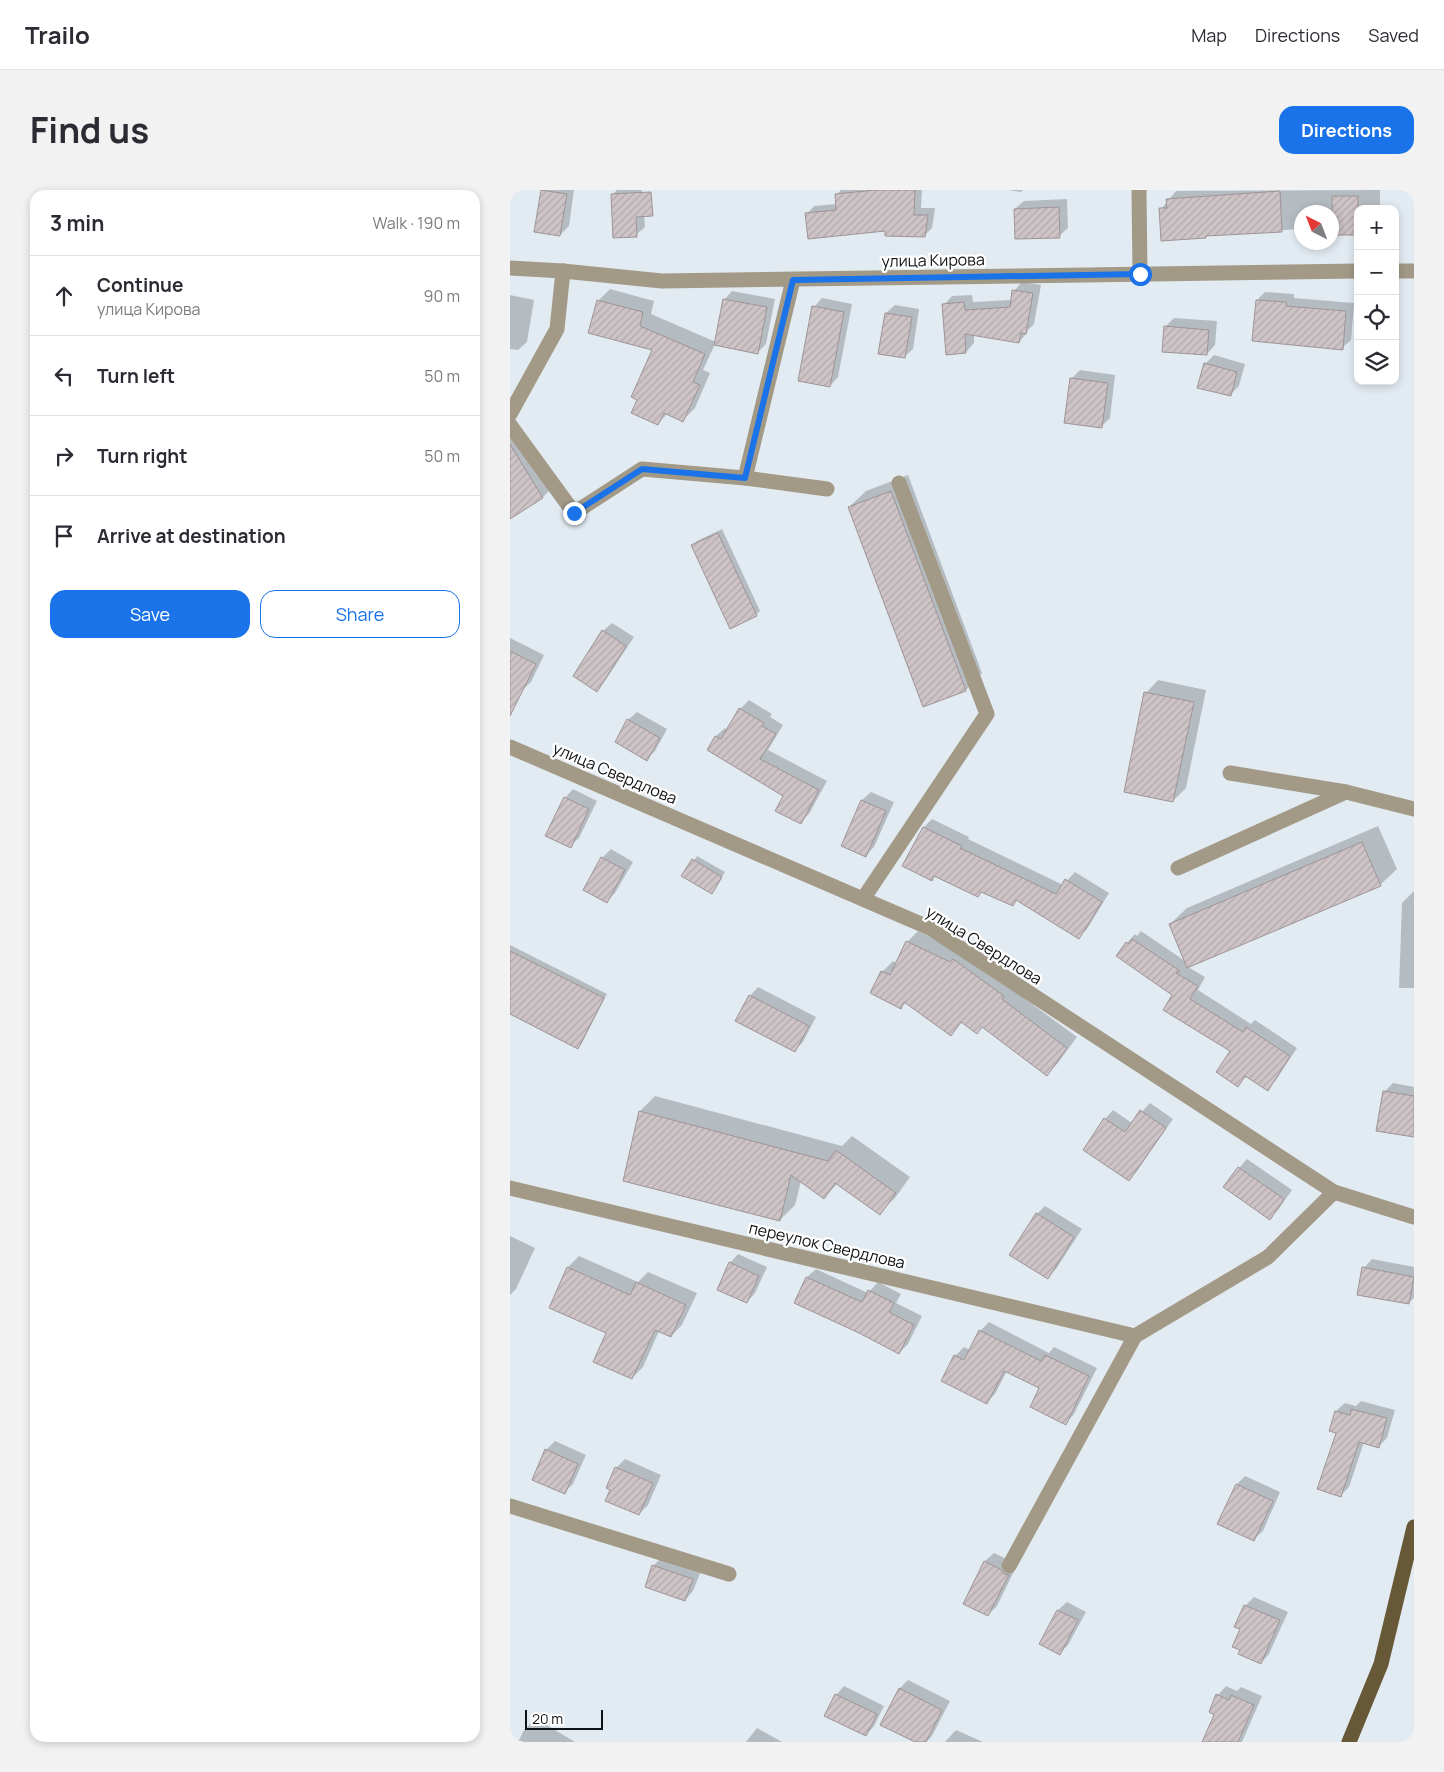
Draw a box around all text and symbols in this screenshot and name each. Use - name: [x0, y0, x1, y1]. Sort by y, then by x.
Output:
- text: Trailo: [25, 18, 90, 51]
- text: Map: [1191, 23, 1227, 47]
- text: Directions: [1255, 23, 1340, 47]
- text: Saved: [1368, 23, 1419, 47]
- text: Find us: [30, 106, 149, 154]
- button: Directions: [1279, 106, 1414, 154]
- north arrow: [1294, 205, 1339, 250]
- map controls: [1354, 205, 1399, 385]
- button: +: [1354, 205, 1399, 250]
- text: 3 min: [50, 209, 104, 237]
- text: Walk · 190 m: [372, 212, 460, 234]
- street label: улица Кирова: [881, 248, 985, 272]
- button: −: [1354, 250, 1399, 295]
- route start: [1129, 263, 1152, 286]
- text: Continue: [97, 272, 183, 298]
- icon: ahead: [50, 282, 78, 310]
- text: 90 m: [424, 285, 460, 307]
- button: locate: [1354, 295, 1399, 340]
- text: улица Кирова: [97, 298, 200, 320]
- button: layers: [1354, 340, 1399, 385]
- icon: left: [50, 362, 78, 390]
- text: Turn left: [97, 363, 175, 389]
- text: 50 m: [424, 365, 460, 387]
- icon: right: [50, 442, 78, 470]
- text: Turn right: [97, 443, 187, 469]
- text: 50 m: [424, 445, 460, 467]
- route end: [563, 502, 586, 525]
- icon: arrive: [50, 522, 78, 550]
- text: Arrive at destination: [97, 523, 286, 549]
- button: Save: [50, 590, 250, 638]
- button: Share: [260, 590, 460, 638]
- street label: улица Свердлова: [550, 737, 680, 809]
- street label: улица Свердлова: [922, 900, 1046, 990]
- street label: переулок Свердлова: [747, 1216, 907, 1274]
- scale bar: [525, 1707, 602, 1730]
- text: 20 m: [532, 1709, 563, 1728]

